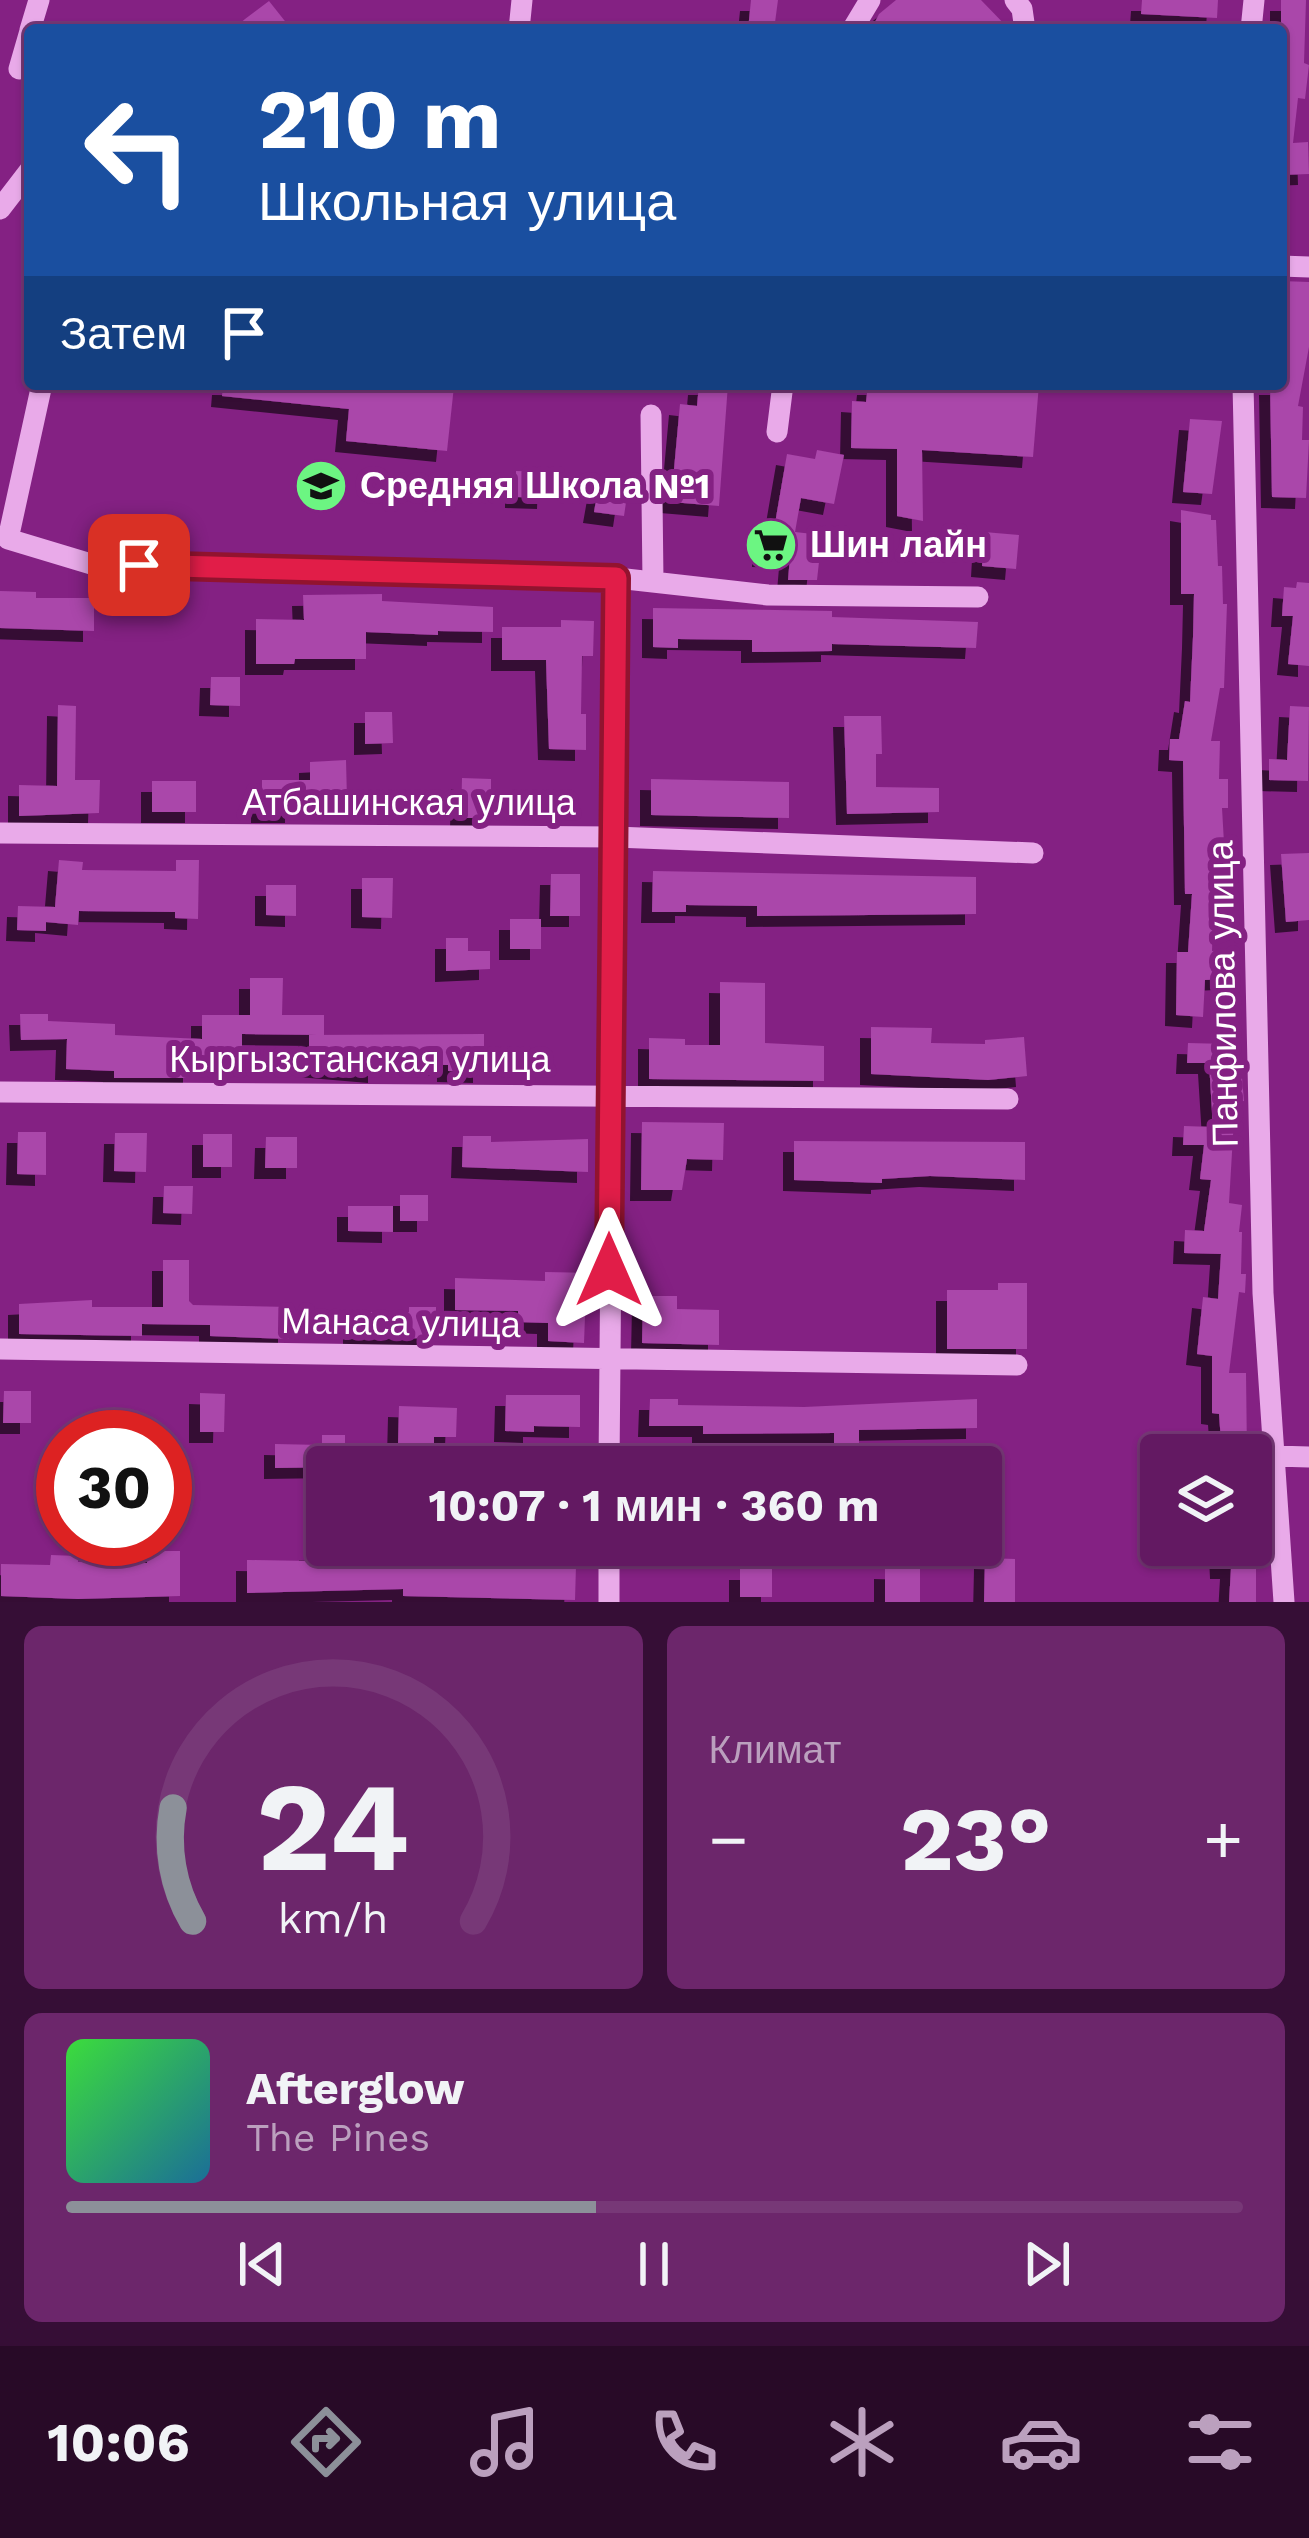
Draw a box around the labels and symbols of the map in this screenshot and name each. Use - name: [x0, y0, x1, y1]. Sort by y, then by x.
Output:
- school or university icon: Средняя Школа №1: [293, 458, 349, 514]
- place label: Средняя Школа №1: [360, 465, 710, 507]
- pin: [88, 514, 190, 616]
- supermarket icon: Шин лайн: [743, 517, 799, 573]
- place label: Шин лайн: [810, 524, 987, 566]
- street label: Атбашинская улица: [242, 782, 577, 824]
- street label: Панфилова улица: [1199, 839, 1247, 1148]
- street label: Кыргызстанская улица: [169, 1039, 552, 1081]
- position arrow: [546, 1207, 672, 1333]
- street label: Манаса улица: [281, 1300, 522, 1346]
- speed limit sign: 30: [36, 1410, 192, 1566]

